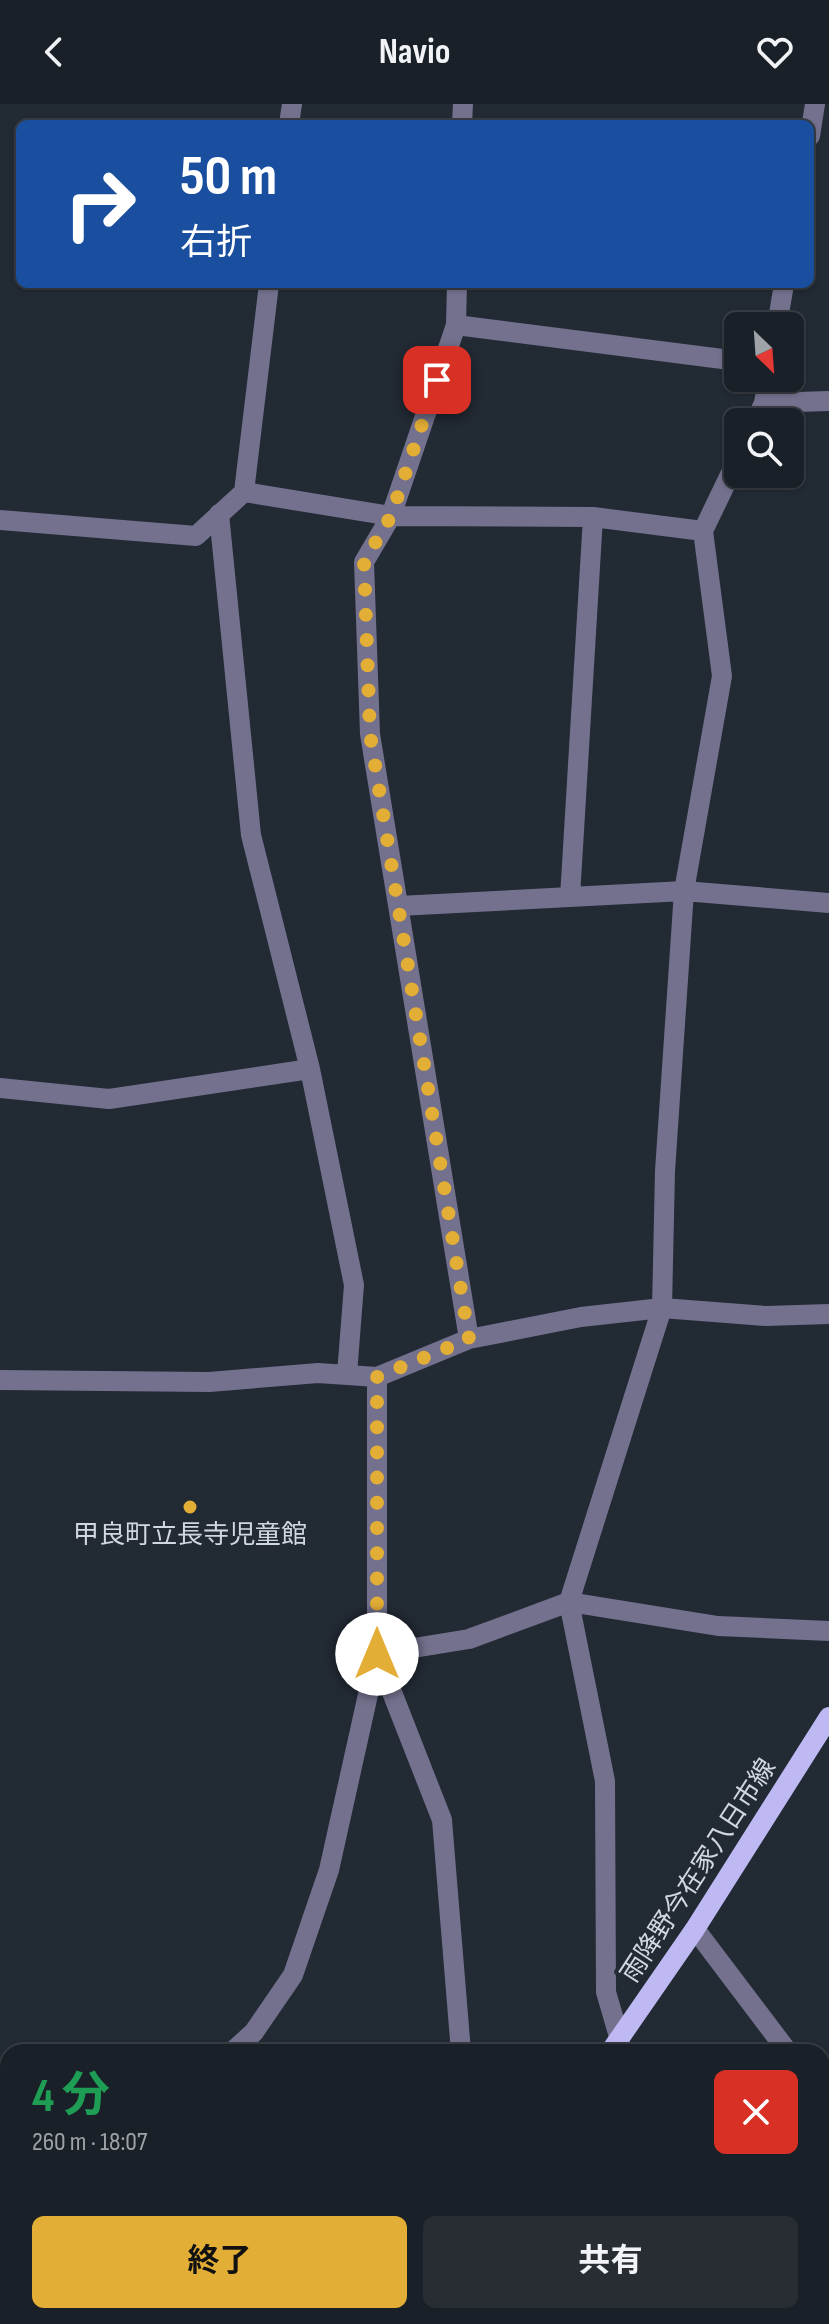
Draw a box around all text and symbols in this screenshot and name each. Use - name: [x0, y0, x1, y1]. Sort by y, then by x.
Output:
- icon: back: [32, 30, 76, 74]
- icon: heart: [753, 30, 797, 74]
- text: Navio: [379, 31, 450, 74]
- text: 50 m: [180, 144, 277, 211]
- icon: right: [48, 152, 152, 256]
- text: 右折: [180, 222, 252, 265]
- north arrow: [724, 312, 804, 392]
- map controls: [724, 312, 804, 488]
- pin: [403, 346, 471, 414]
- icon: arrive: [415, 358, 459, 402]
- button: search: [724, 408, 804, 488]
- marker: 甲良町立長寺児童館: [181, 1498, 199, 1516]
- place label: 甲良町立長寺児童館: [73, 1520, 307, 1551]
- position arrow: [335, 1612, 419, 1696]
- street label: 雨降野今在家八日市線: [615, 1754, 783, 1988]
- text: 4 分: [32, 2068, 110, 2125]
- button: close: [714, 2070, 798, 2154]
- text: 260 m · 18:07: [32, 2127, 147, 2158]
- button: 終了: [32, 2216, 407, 2308]
- button: 共有: [423, 2216, 798, 2308]

